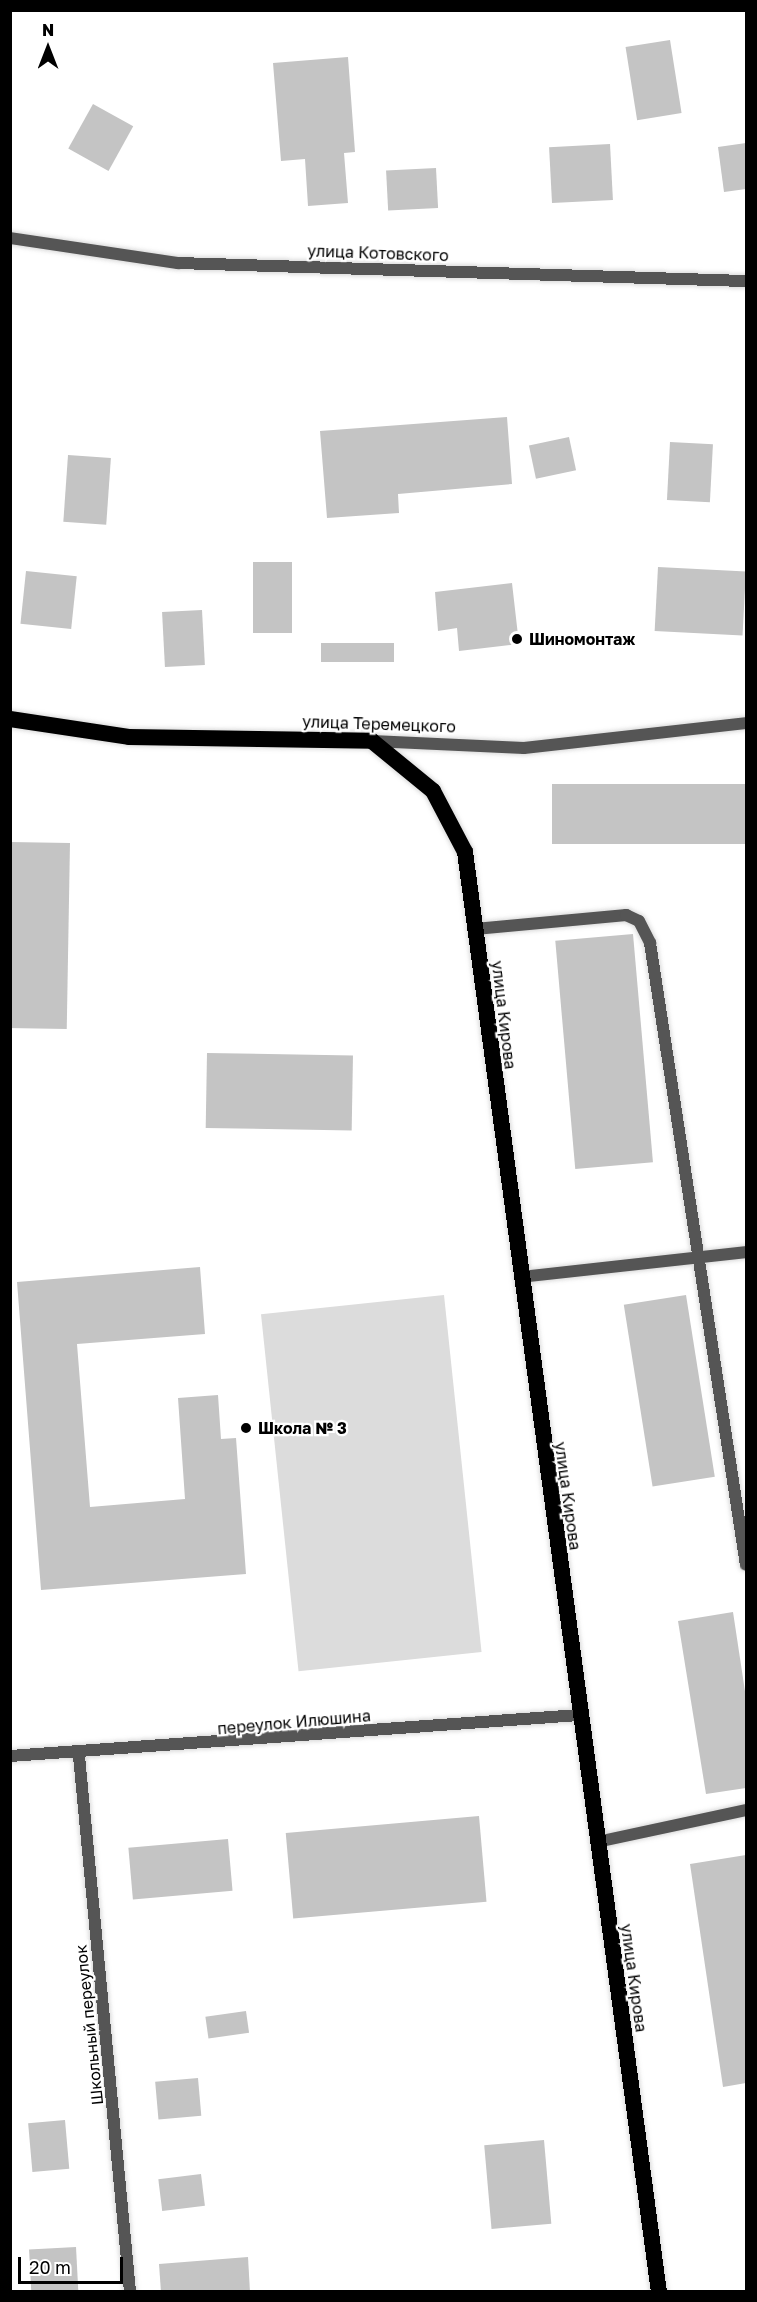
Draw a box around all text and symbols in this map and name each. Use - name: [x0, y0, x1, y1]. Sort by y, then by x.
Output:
- north arrow: [18, 18, 78, 78]
- text: N: [42, 20, 54, 40]
- street label: улица Котовского: [307, 241, 449, 265]
- place label: Шиномонтаж: [529, 629, 635, 649]
- marker: Шиномонтаж: [510, 632, 524, 646]
- street label: улица Теремецкого: [302, 712, 456, 736]
- street label: улица Кирова: [488, 960, 520, 1070]
- place label: Школа № 3: [258, 1418, 347, 1438]
- marker: Школа № 3: [239, 1421, 253, 1435]
- street label: улица Кирова: [551, 1441, 585, 1551]
- street label: переулок Илюшина: [216, 1706, 372, 1738]
- street label: улица Кирова: [617, 1923, 651, 2033]
- street label: Школьный переулок: [71, 1944, 107, 2106]
- scale bar: [21, 2245, 126, 2283]
- text: 20 m: [29, 2256, 71, 2278]

